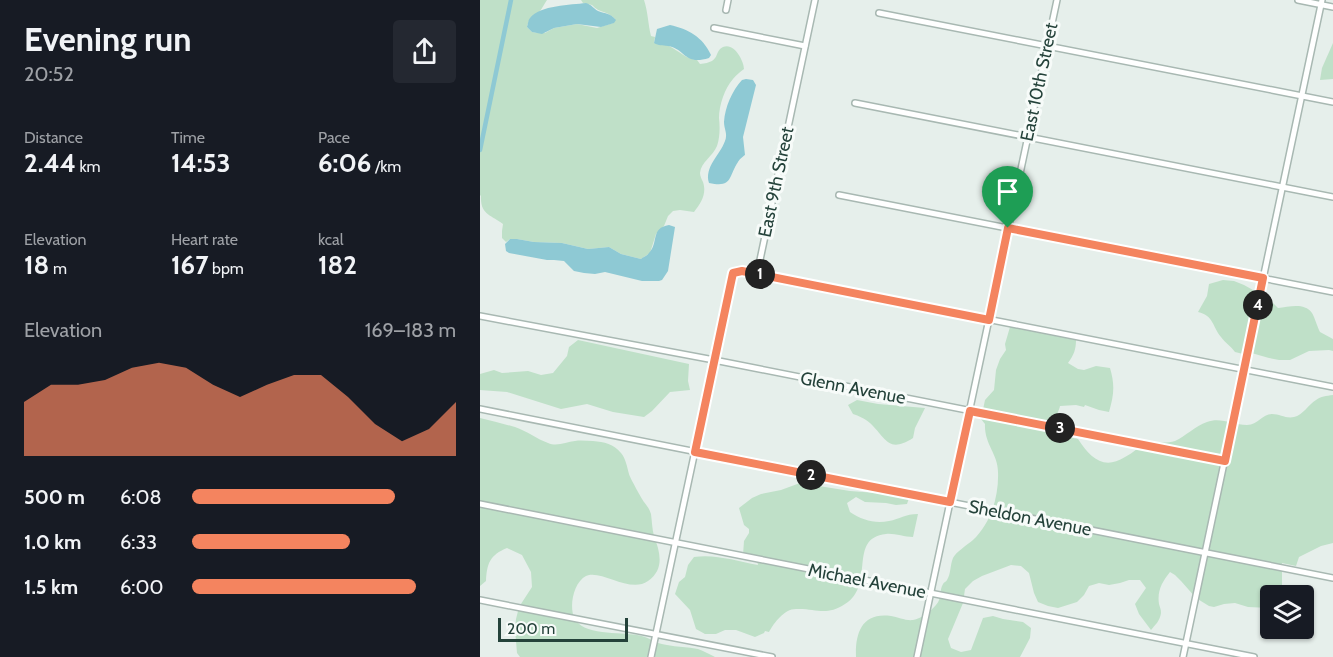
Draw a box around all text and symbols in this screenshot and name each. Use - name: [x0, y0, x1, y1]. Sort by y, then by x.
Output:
- text: Evening run: [24, 19, 191, 59]
- button: share: [393, 20, 456, 83]
- street label: East 10th Street: [1016, 21, 1062, 143]
- text: 20:52: [24, 62, 74, 86]
- street label: East 9th Street: [754, 125, 798, 239]
- text: Distance: [24, 128, 83, 147]
- text: Time: [171, 128, 205, 147]
- text: Pace: [318, 128, 350, 147]
- text: 2.44: [24, 147, 76, 179]
- text: 14:53: [171, 147, 231, 179]
- text: 6:06: [318, 147, 371, 179]
- text: km: [76, 157, 101, 176]
- text: /km: [371, 157, 401, 176]
- pin: [982, 166, 1033, 228]
- icon: arrive: [991, 175, 1024, 208]
- text: Elevation: [24, 230, 87, 249]
- text: Heart rate: [171, 230, 238, 249]
- text: kcal: [318, 230, 344, 249]
- text: 18: [24, 249, 49, 281]
- text: 167: [171, 249, 208, 281]
- text: 182: [318, 249, 357, 281]
- text: m: [49, 259, 67, 278]
- text: bpm: [208, 259, 244, 278]
- pin: 1: [745, 259, 775, 289]
- text: 1: [757, 264, 763, 283]
- pin: 4: [1243, 290, 1273, 320]
- text: 4: [1253, 295, 1263, 314]
- text: Elevation: [24, 318, 102, 342]
- text: 169–183 m: [365, 318, 456, 342]
- street label: Glenn Avenue: [799, 367, 907, 409]
- pin: 3: [1045, 413, 1075, 443]
- text: 3: [1056, 418, 1064, 437]
- pin: 2: [796, 460, 826, 490]
- text: 2: [807, 465, 815, 484]
- text: 500 m: [24, 485, 85, 509]
- text: 6:08: [120, 485, 162, 509]
- street label: Sheldon Avenue: [967, 495, 1093, 541]
- text: 1.0 km: [24, 530, 81, 554]
- text: 6:33: [120, 530, 157, 554]
- street label: Michael Avenue: [806, 559, 928, 603]
- text: 1.5 km: [24, 575, 78, 599]
- text: 6:00: [120, 575, 163, 599]
- map controls: [1260, 585, 1314, 639]
- button: layers: [1260, 585, 1314, 639]
- scale bar: [498, 615, 628, 642]
- text: 200 m: [507, 619, 555, 638]

